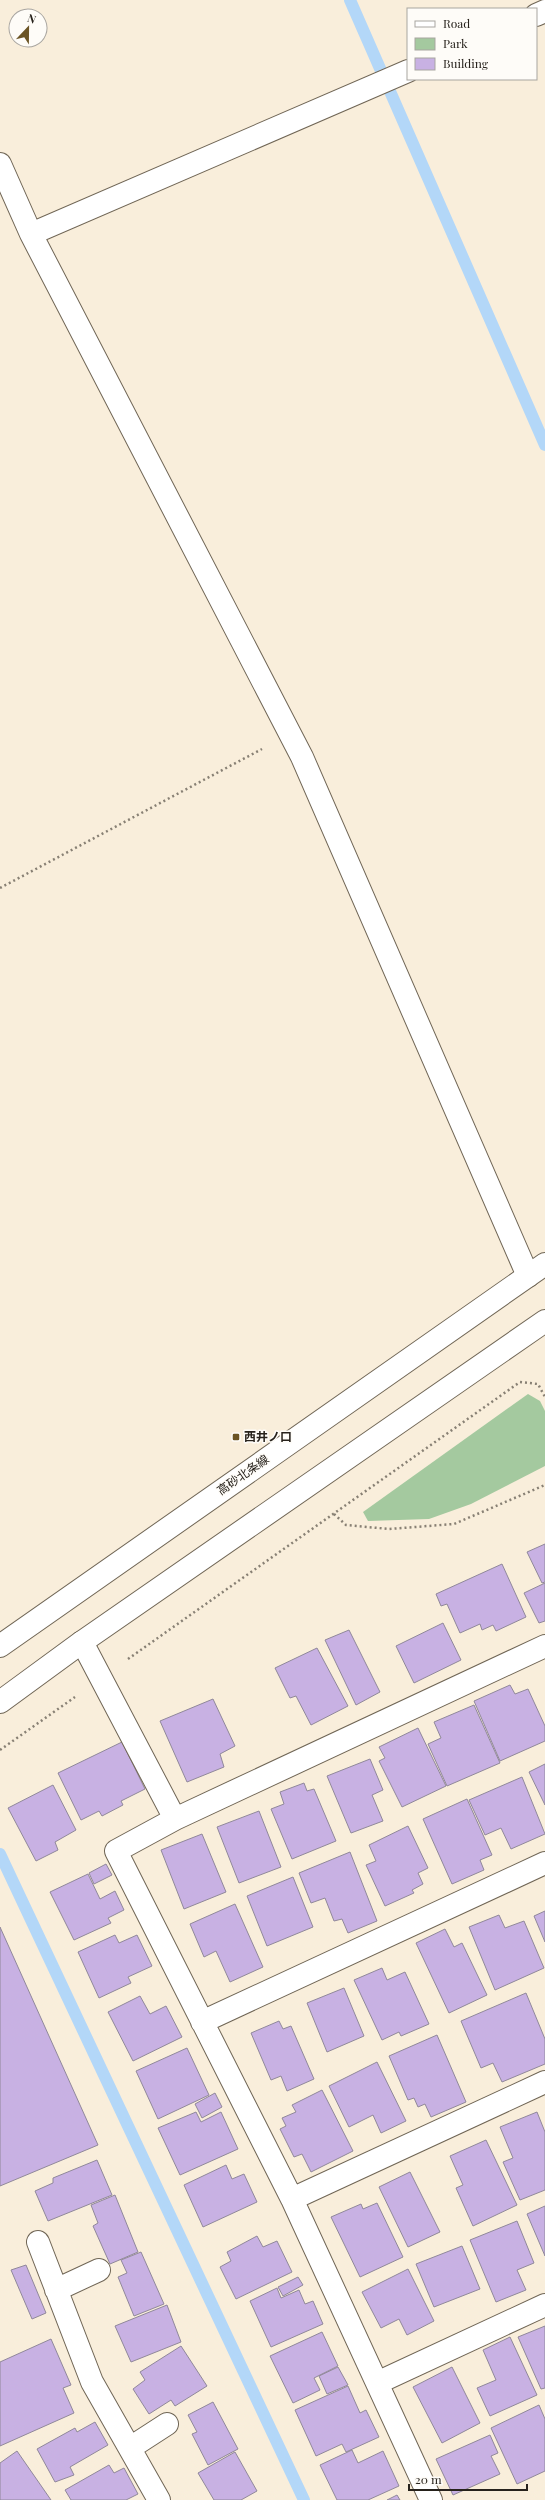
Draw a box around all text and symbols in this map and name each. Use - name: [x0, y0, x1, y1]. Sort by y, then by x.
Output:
- north arrow: [8, 8, 48, 48]
- legend: [407, 8, 537, 80]
- text: N: [25, 10, 38, 27]
- text: Road: [443, 15, 470, 31]
- text: Park: [443, 35, 468, 51]
- text: Building: [443, 55, 489, 71]
- place label: 西井ノ口: [244, 1428, 292, 1444]
- marker: 西井ノ口: [231, 1432, 241, 1442]
- street label: 高砂北条線: [213, 1450, 272, 1498]
- scale bar: [409, 2466, 527, 2492]
- text: 20 m: [415, 2471, 442, 2487]

